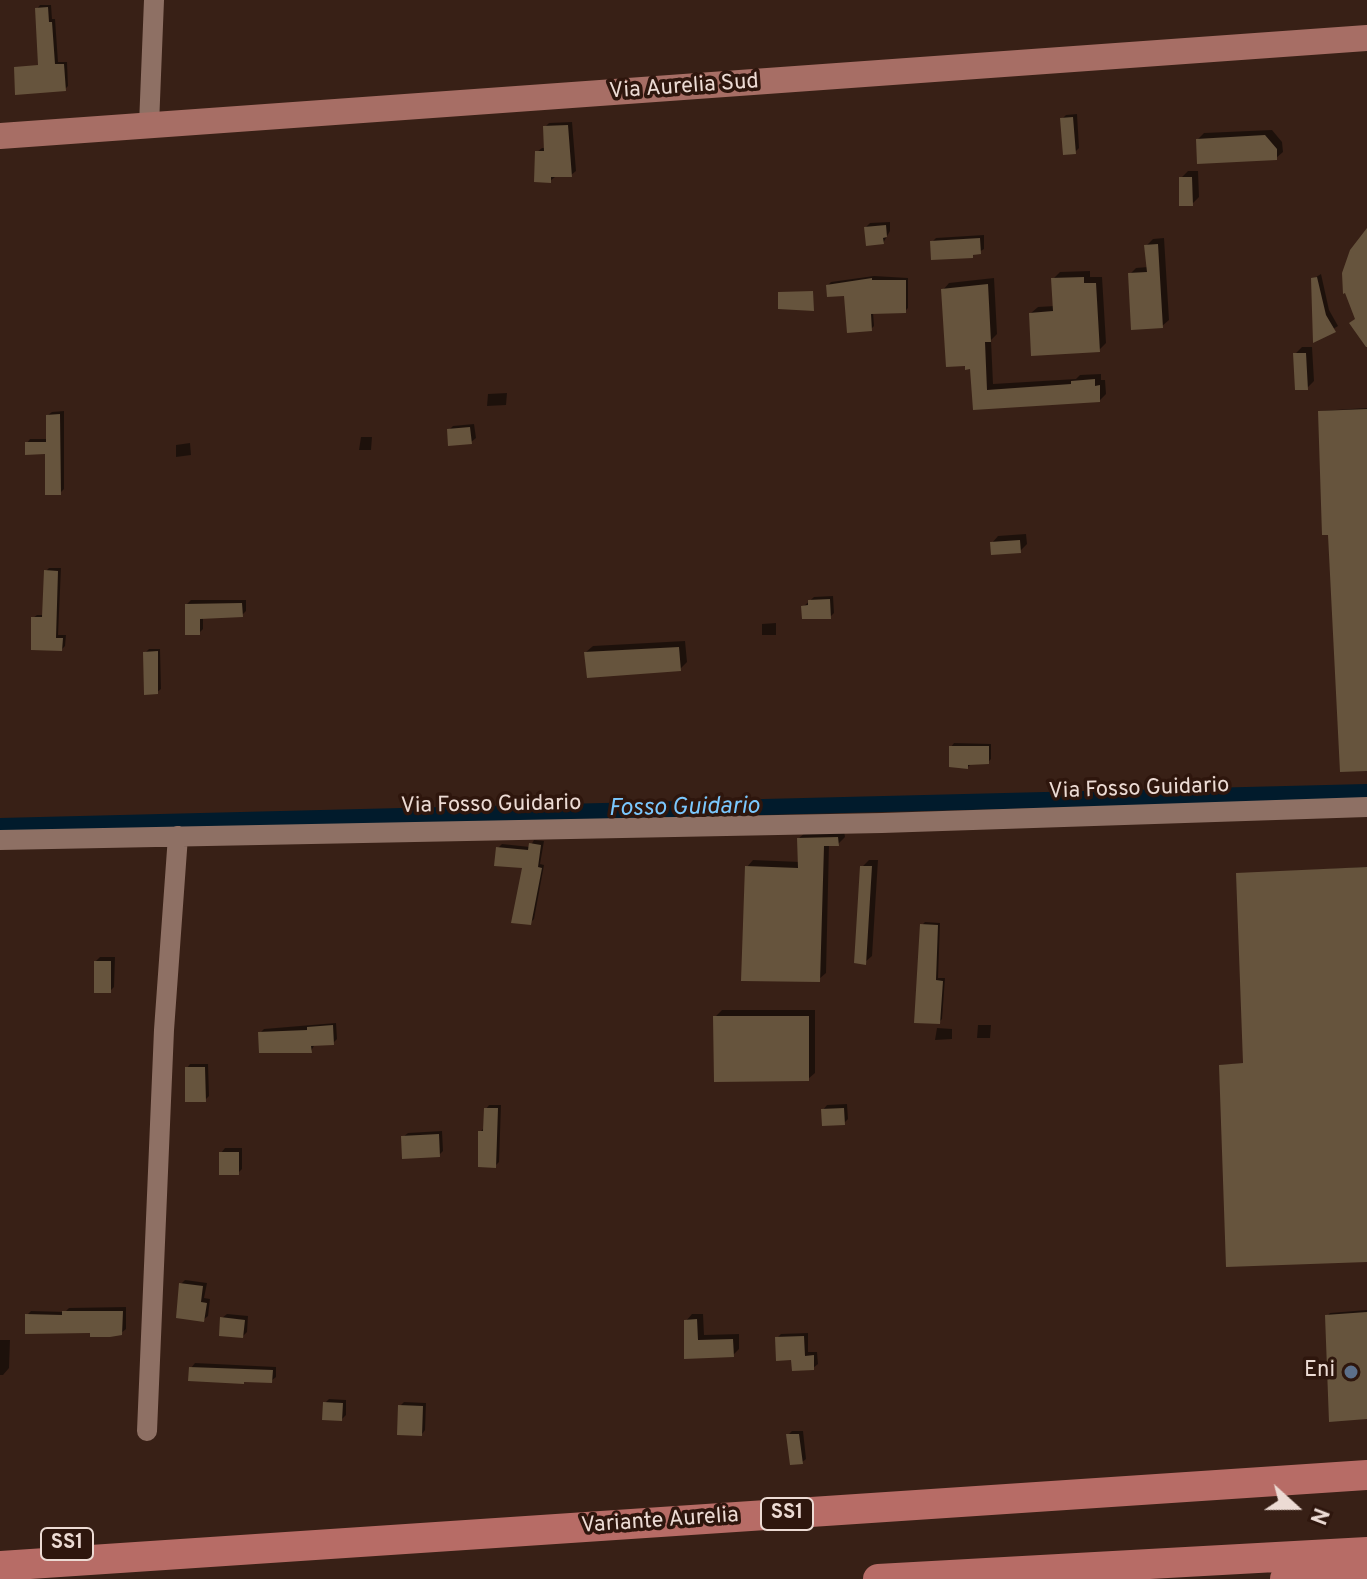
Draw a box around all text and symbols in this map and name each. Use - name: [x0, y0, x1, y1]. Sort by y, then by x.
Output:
- street label: Via Aurelia Sud: [608, 70, 760, 106]
- street label: Via Fosso Guidario: [1048, 774, 1230, 806]
- street label: Via Fosso Guidario: [400, 791, 582, 821]
- water label: Fosso Guidario: [608, 793, 760, 825]
- place label: Eni: [1304, 1359, 1335, 1385]
- marker: Eni: [1342, 1363, 1360, 1381]
- north arrow: [1255, 1467, 1335, 1547]
- road number: SS1: [761, 1498, 813, 1530]
- street label: Variante Aurelia: [580, 1503, 740, 1541]
- text: N: [1302, 1504, 1333, 1528]
- road number: SS1: [41, 1528, 93, 1560]

